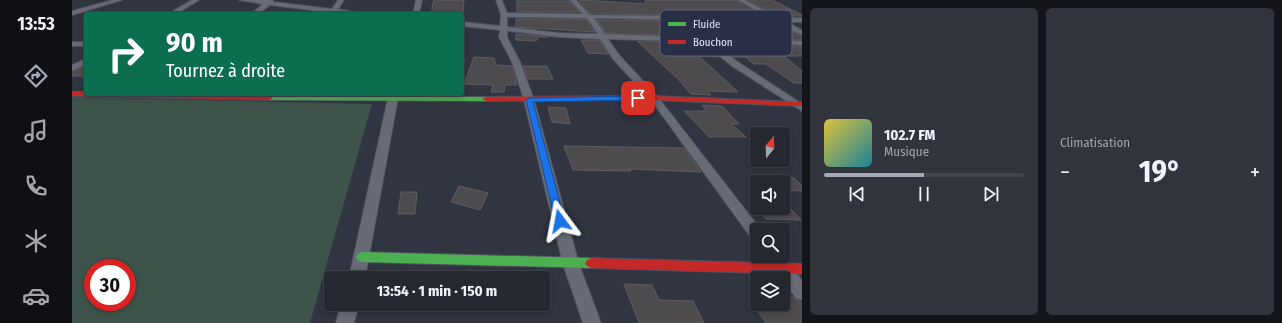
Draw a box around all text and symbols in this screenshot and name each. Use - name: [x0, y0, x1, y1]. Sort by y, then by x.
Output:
- legend: [660, 10, 792, 56]
- text: 13:53: [17, 13, 55, 35]
- text: Fluide: [693, 18, 720, 31]
- text: 90 m: [166, 26, 223, 59]
- icon: right: [100, 28, 152, 80]
- text: Bouchon: [693, 36, 733, 49]
- text: Tournez à droite: [166, 60, 285, 82]
- icon: directions: [22, 62, 50, 90]
- pin: [621, 81, 655, 115]
- icon: arrive: [627, 87, 649, 109]
- icon: music: [22, 117, 50, 145]
- text: 102.7 FM: [884, 126, 935, 144]
- north arrow: [750, 127, 790, 167]
- map controls: [750, 127, 790, 311]
- text: Climatisation: [1060, 135, 1130, 150]
- text: Musique: [884, 144, 929, 159]
- text: 19°: [1139, 154, 1181, 190]
- text: −: [1060, 159, 1070, 186]
- text: +: [1250, 159, 1260, 186]
- icon: phone: [22, 172, 50, 200]
- button: sound: [750, 175, 790, 215]
- icon: previous: [846, 183, 868, 205]
- icon: pause: [913, 183, 935, 205]
- icon: next: [980, 183, 1002, 205]
- position arrow: [539, 200, 581, 242]
- button: search: [750, 223, 790, 263]
- icon: climate: [22, 227, 50, 255]
- speed limit sign: 30: [84, 259, 136, 311]
- button: layers: [750, 271, 790, 311]
- icon: car: [22, 282, 50, 310]
- text: 13:54 · 1 min · 150 m: [377, 282, 497, 300]

